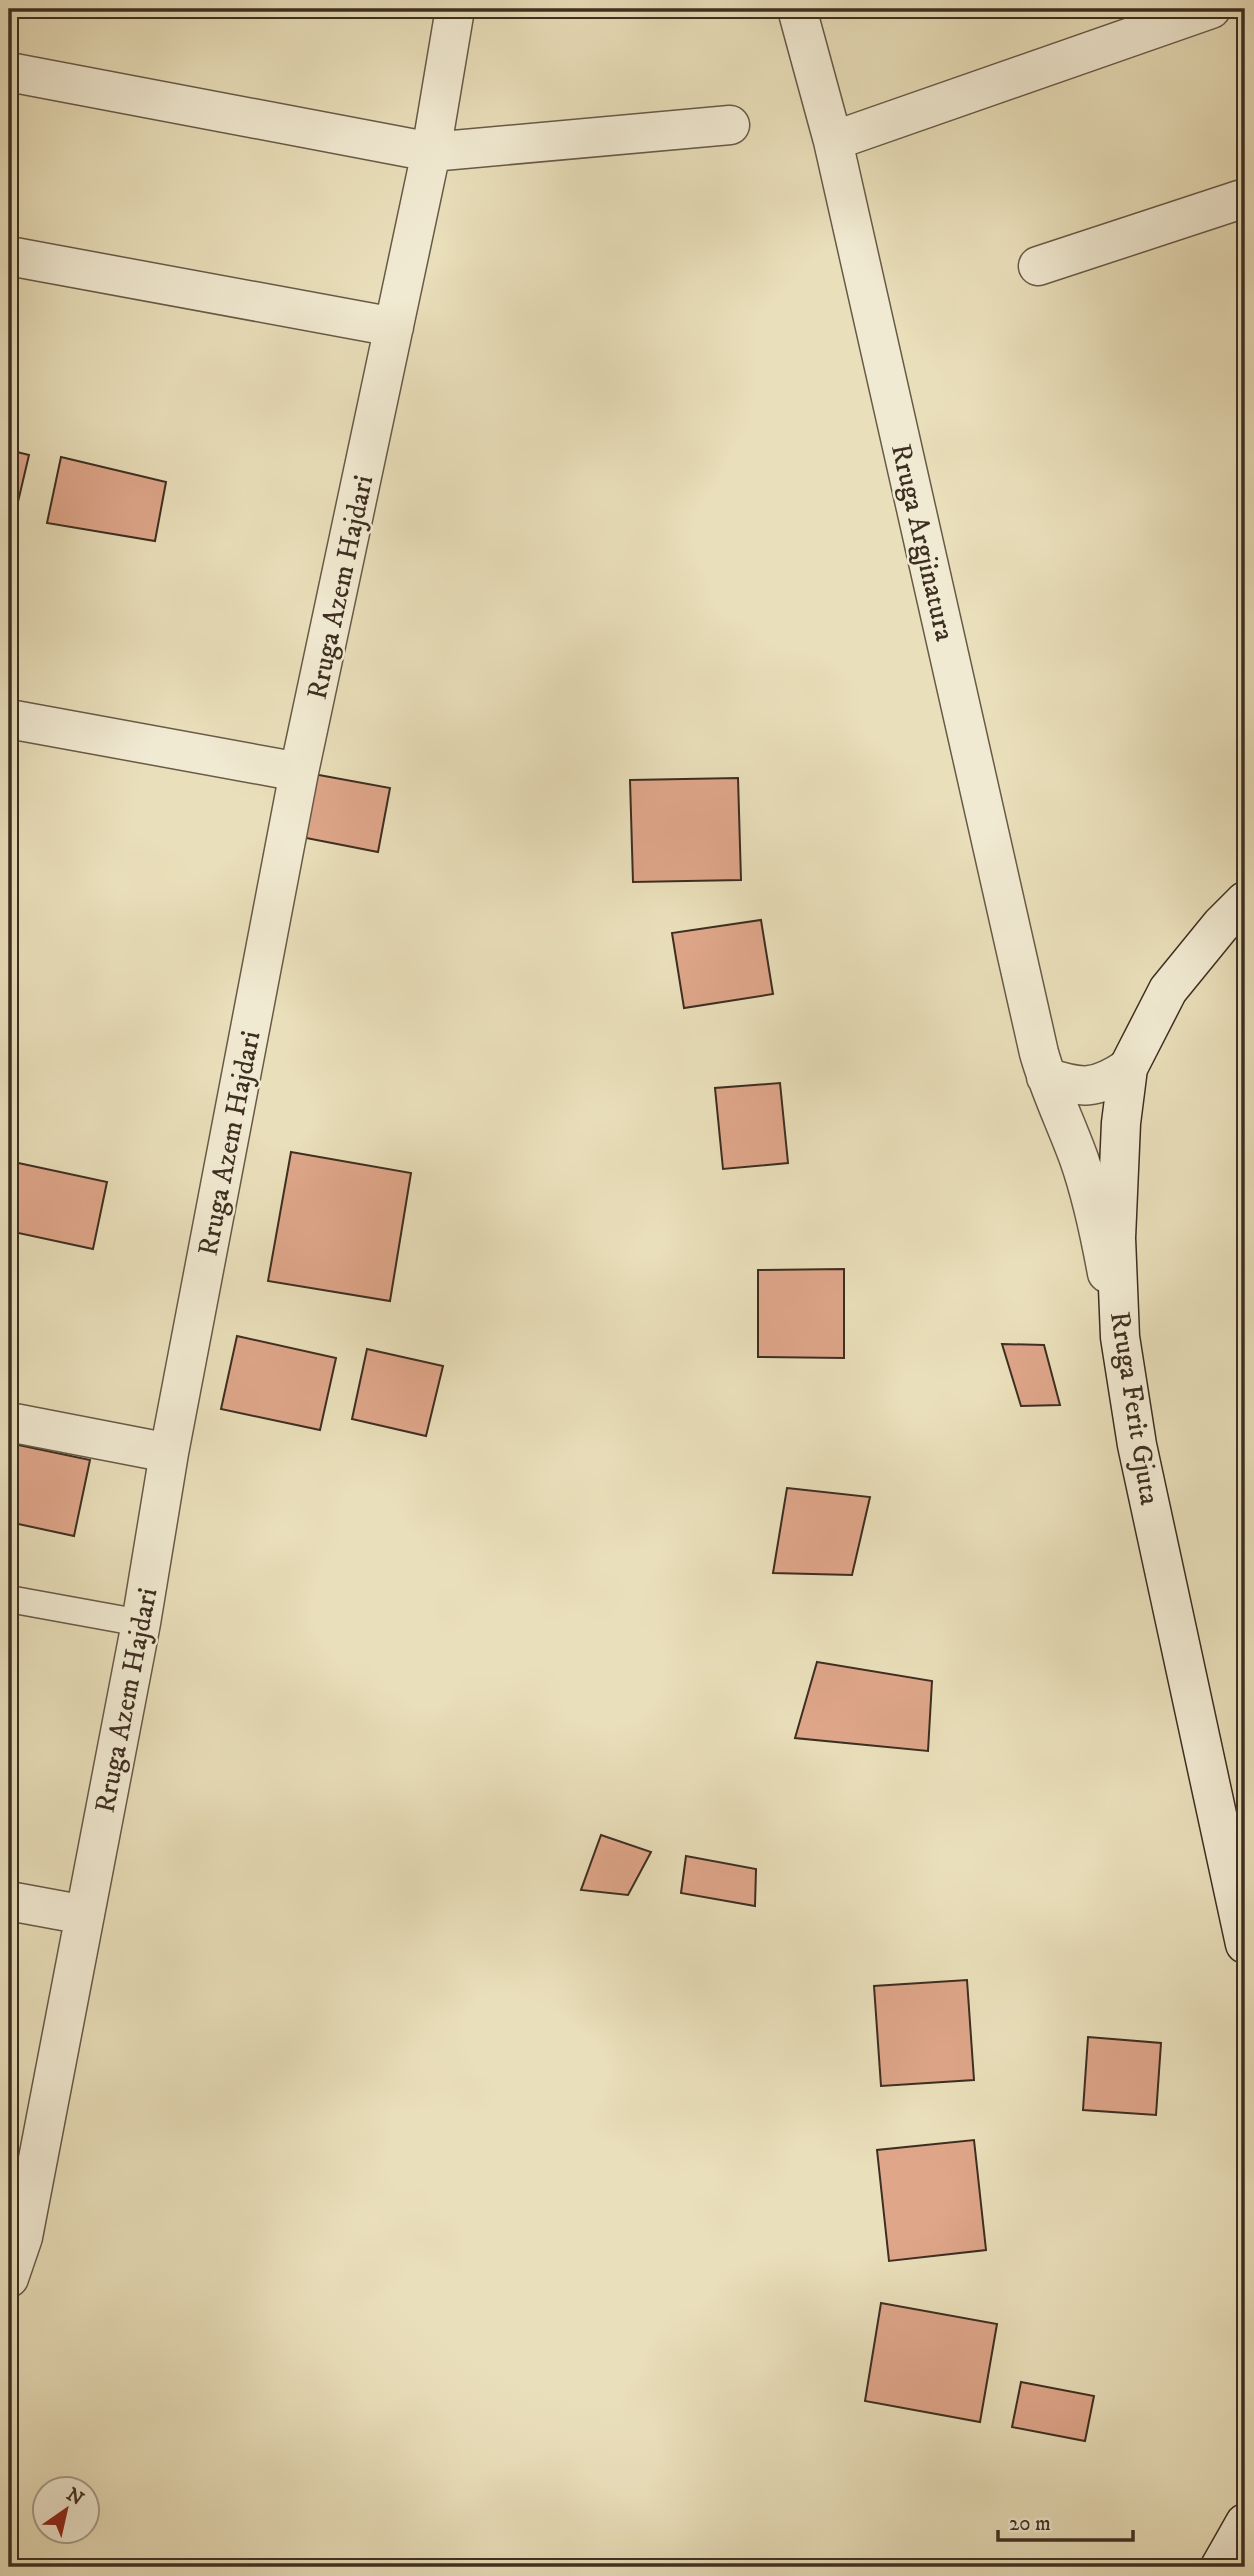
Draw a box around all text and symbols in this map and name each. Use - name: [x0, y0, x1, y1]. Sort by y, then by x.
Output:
- street label: Rruga Argjinatura: [883, 440, 962, 644]
- street label: Rruga Azem Hajdari: [300, 472, 381, 703]
- street label: Rruga Azem Hajdari: [191, 1028, 268, 1259]
- street label: Rruga Ferit Gjuta: [1102, 1309, 1167, 1508]
- street label: Rruga Azem Hajdari: [88, 1585, 165, 1816]
- north arrow: [32, 2474, 102, 2544]
- text: N: [62, 2483, 88, 2511]
- scale bar: [998, 2499, 1133, 2543]
- text: 20 m: [1009, 2511, 1051, 2537]

